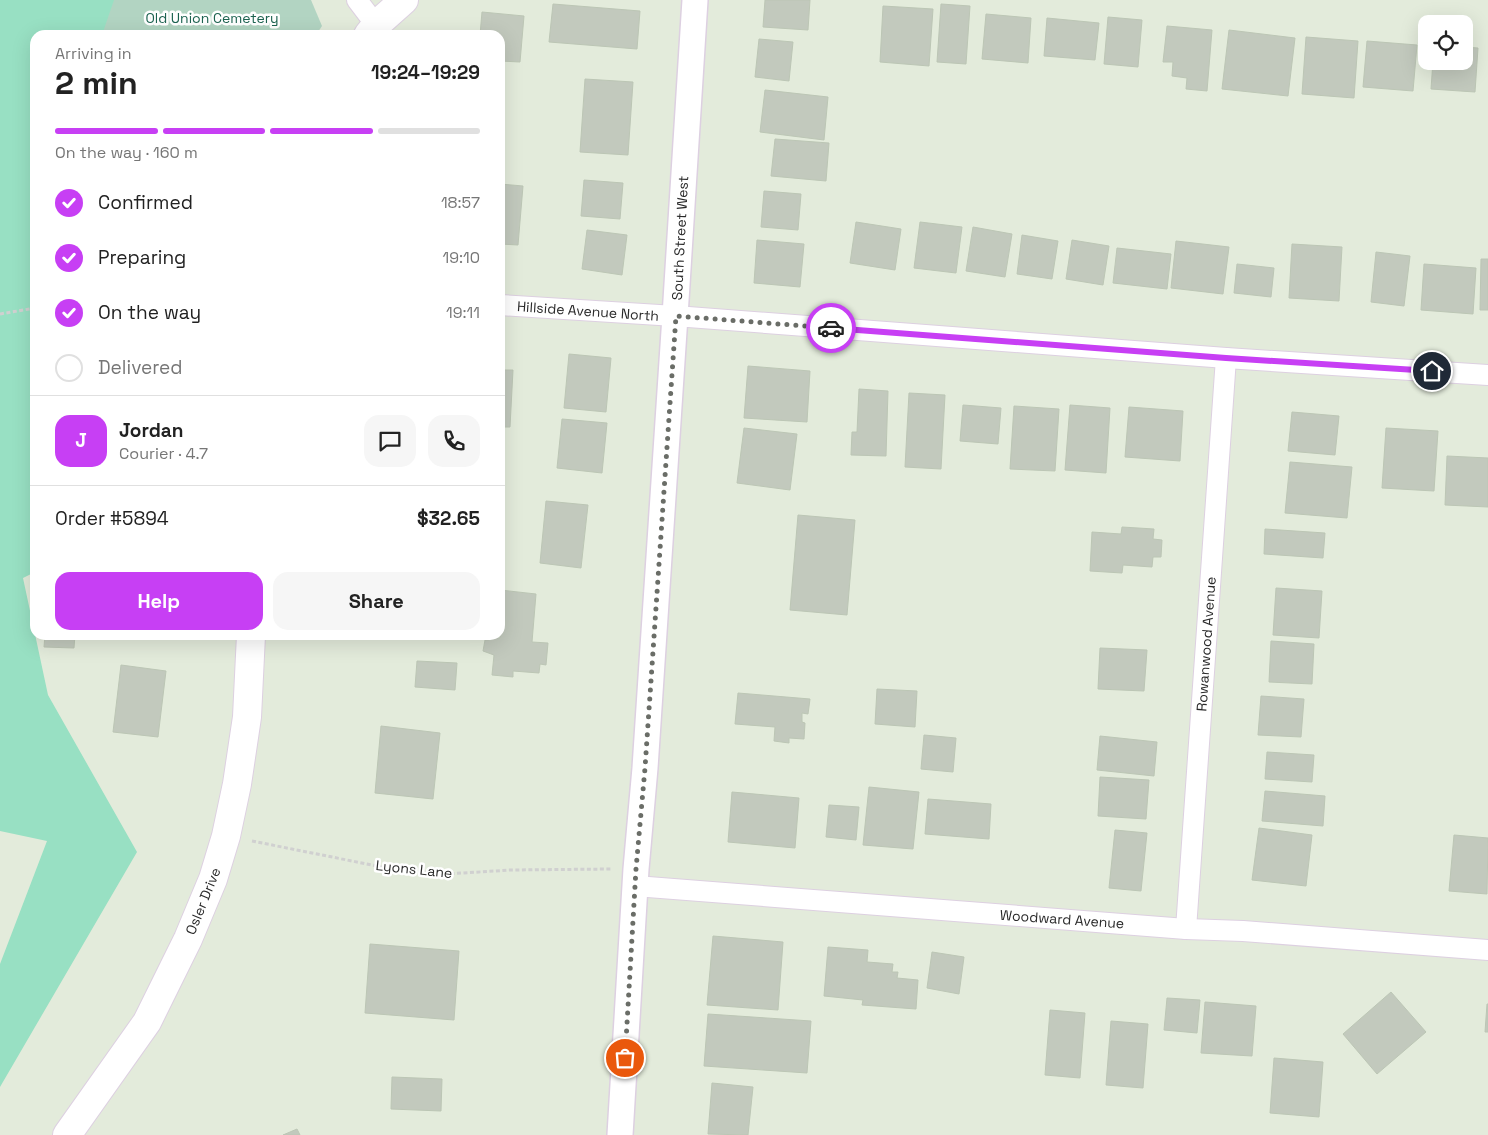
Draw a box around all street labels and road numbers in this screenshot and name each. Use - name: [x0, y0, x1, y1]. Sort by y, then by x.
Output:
- street label: South Street West: [668, 175, 692, 301]
- street label: Hillside Avenue North: [516, 297, 660, 325]
- street label: Rowanwood Avenue: [1192, 576, 1220, 712]
- street label: Lyons Lane: [375, 856, 453, 882]
- street label: Osler Drive: [181, 865, 225, 937]
- street label: Woodward Avenue: [999, 906, 1125, 932]

